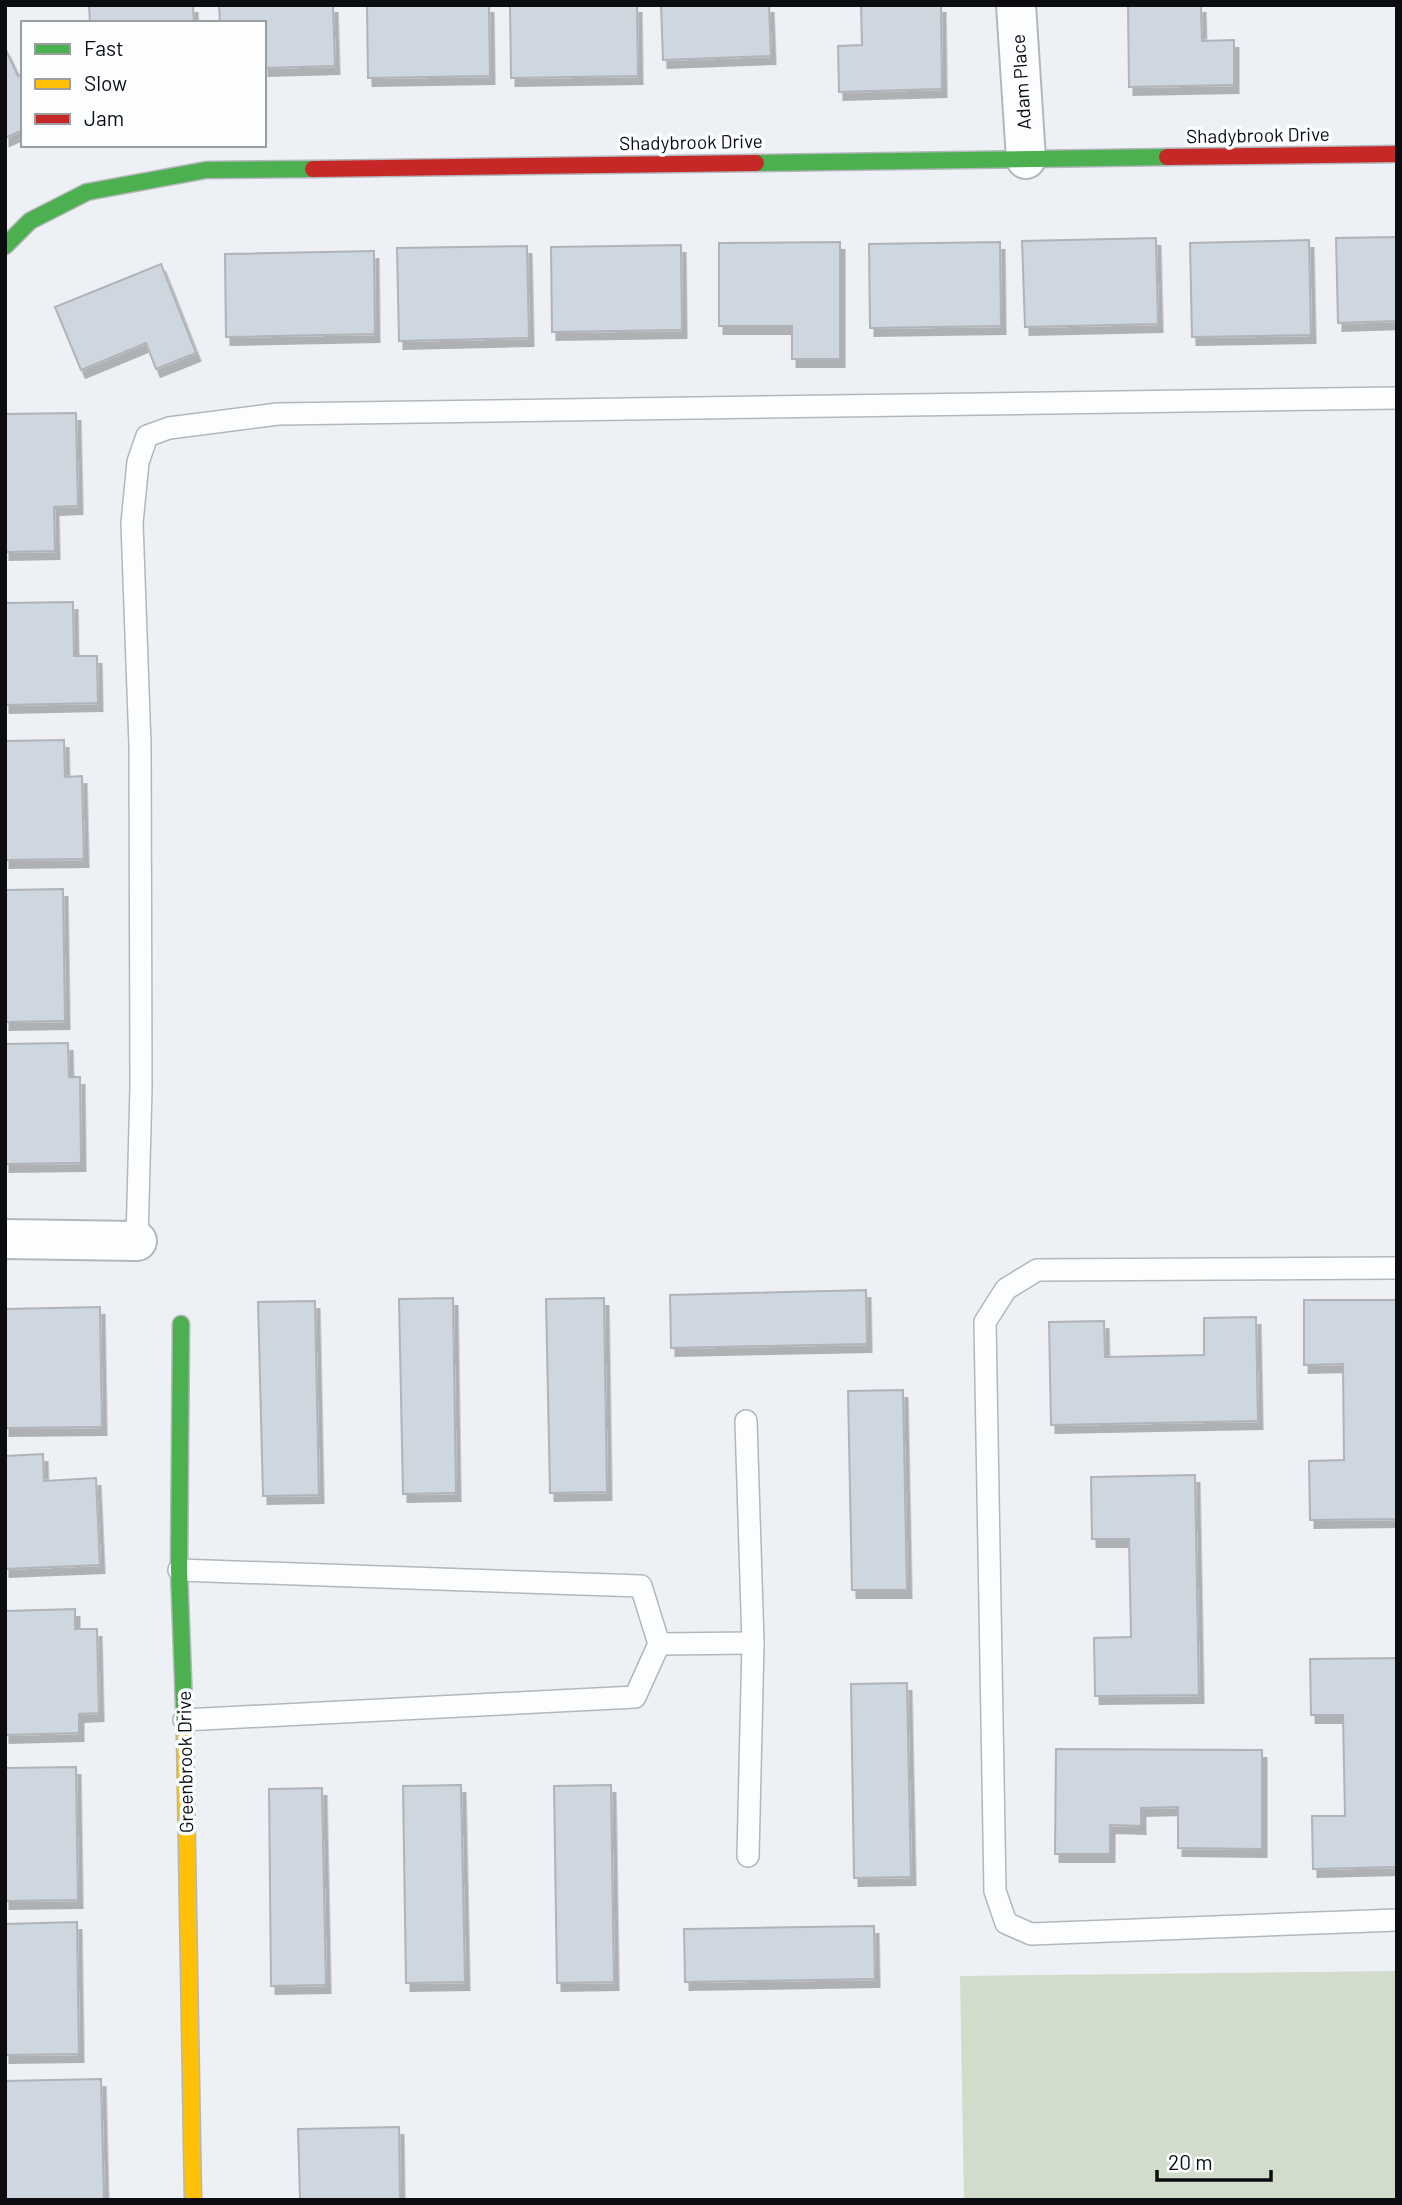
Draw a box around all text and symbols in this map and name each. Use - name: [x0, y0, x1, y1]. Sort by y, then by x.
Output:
- legend: [21, 21, 266, 147]
- street label: Adam Place: [1006, 33, 1035, 131]
- text: Fast: [84, 35, 124, 60]
- text: Slow: [84, 70, 127, 95]
- text: Jam: [84, 105, 124, 130]
- street label: Shadybrook Drive: [1186, 122, 1330, 147]
- street label: Shadybrook Drive: [619, 129, 763, 154]
- street label: Greenbrook Drive: [172, 1691, 197, 1833]
- scale bar: [1157, 2138, 1271, 2182]
- text: 20 m: [1168, 2149, 1213, 2174]

